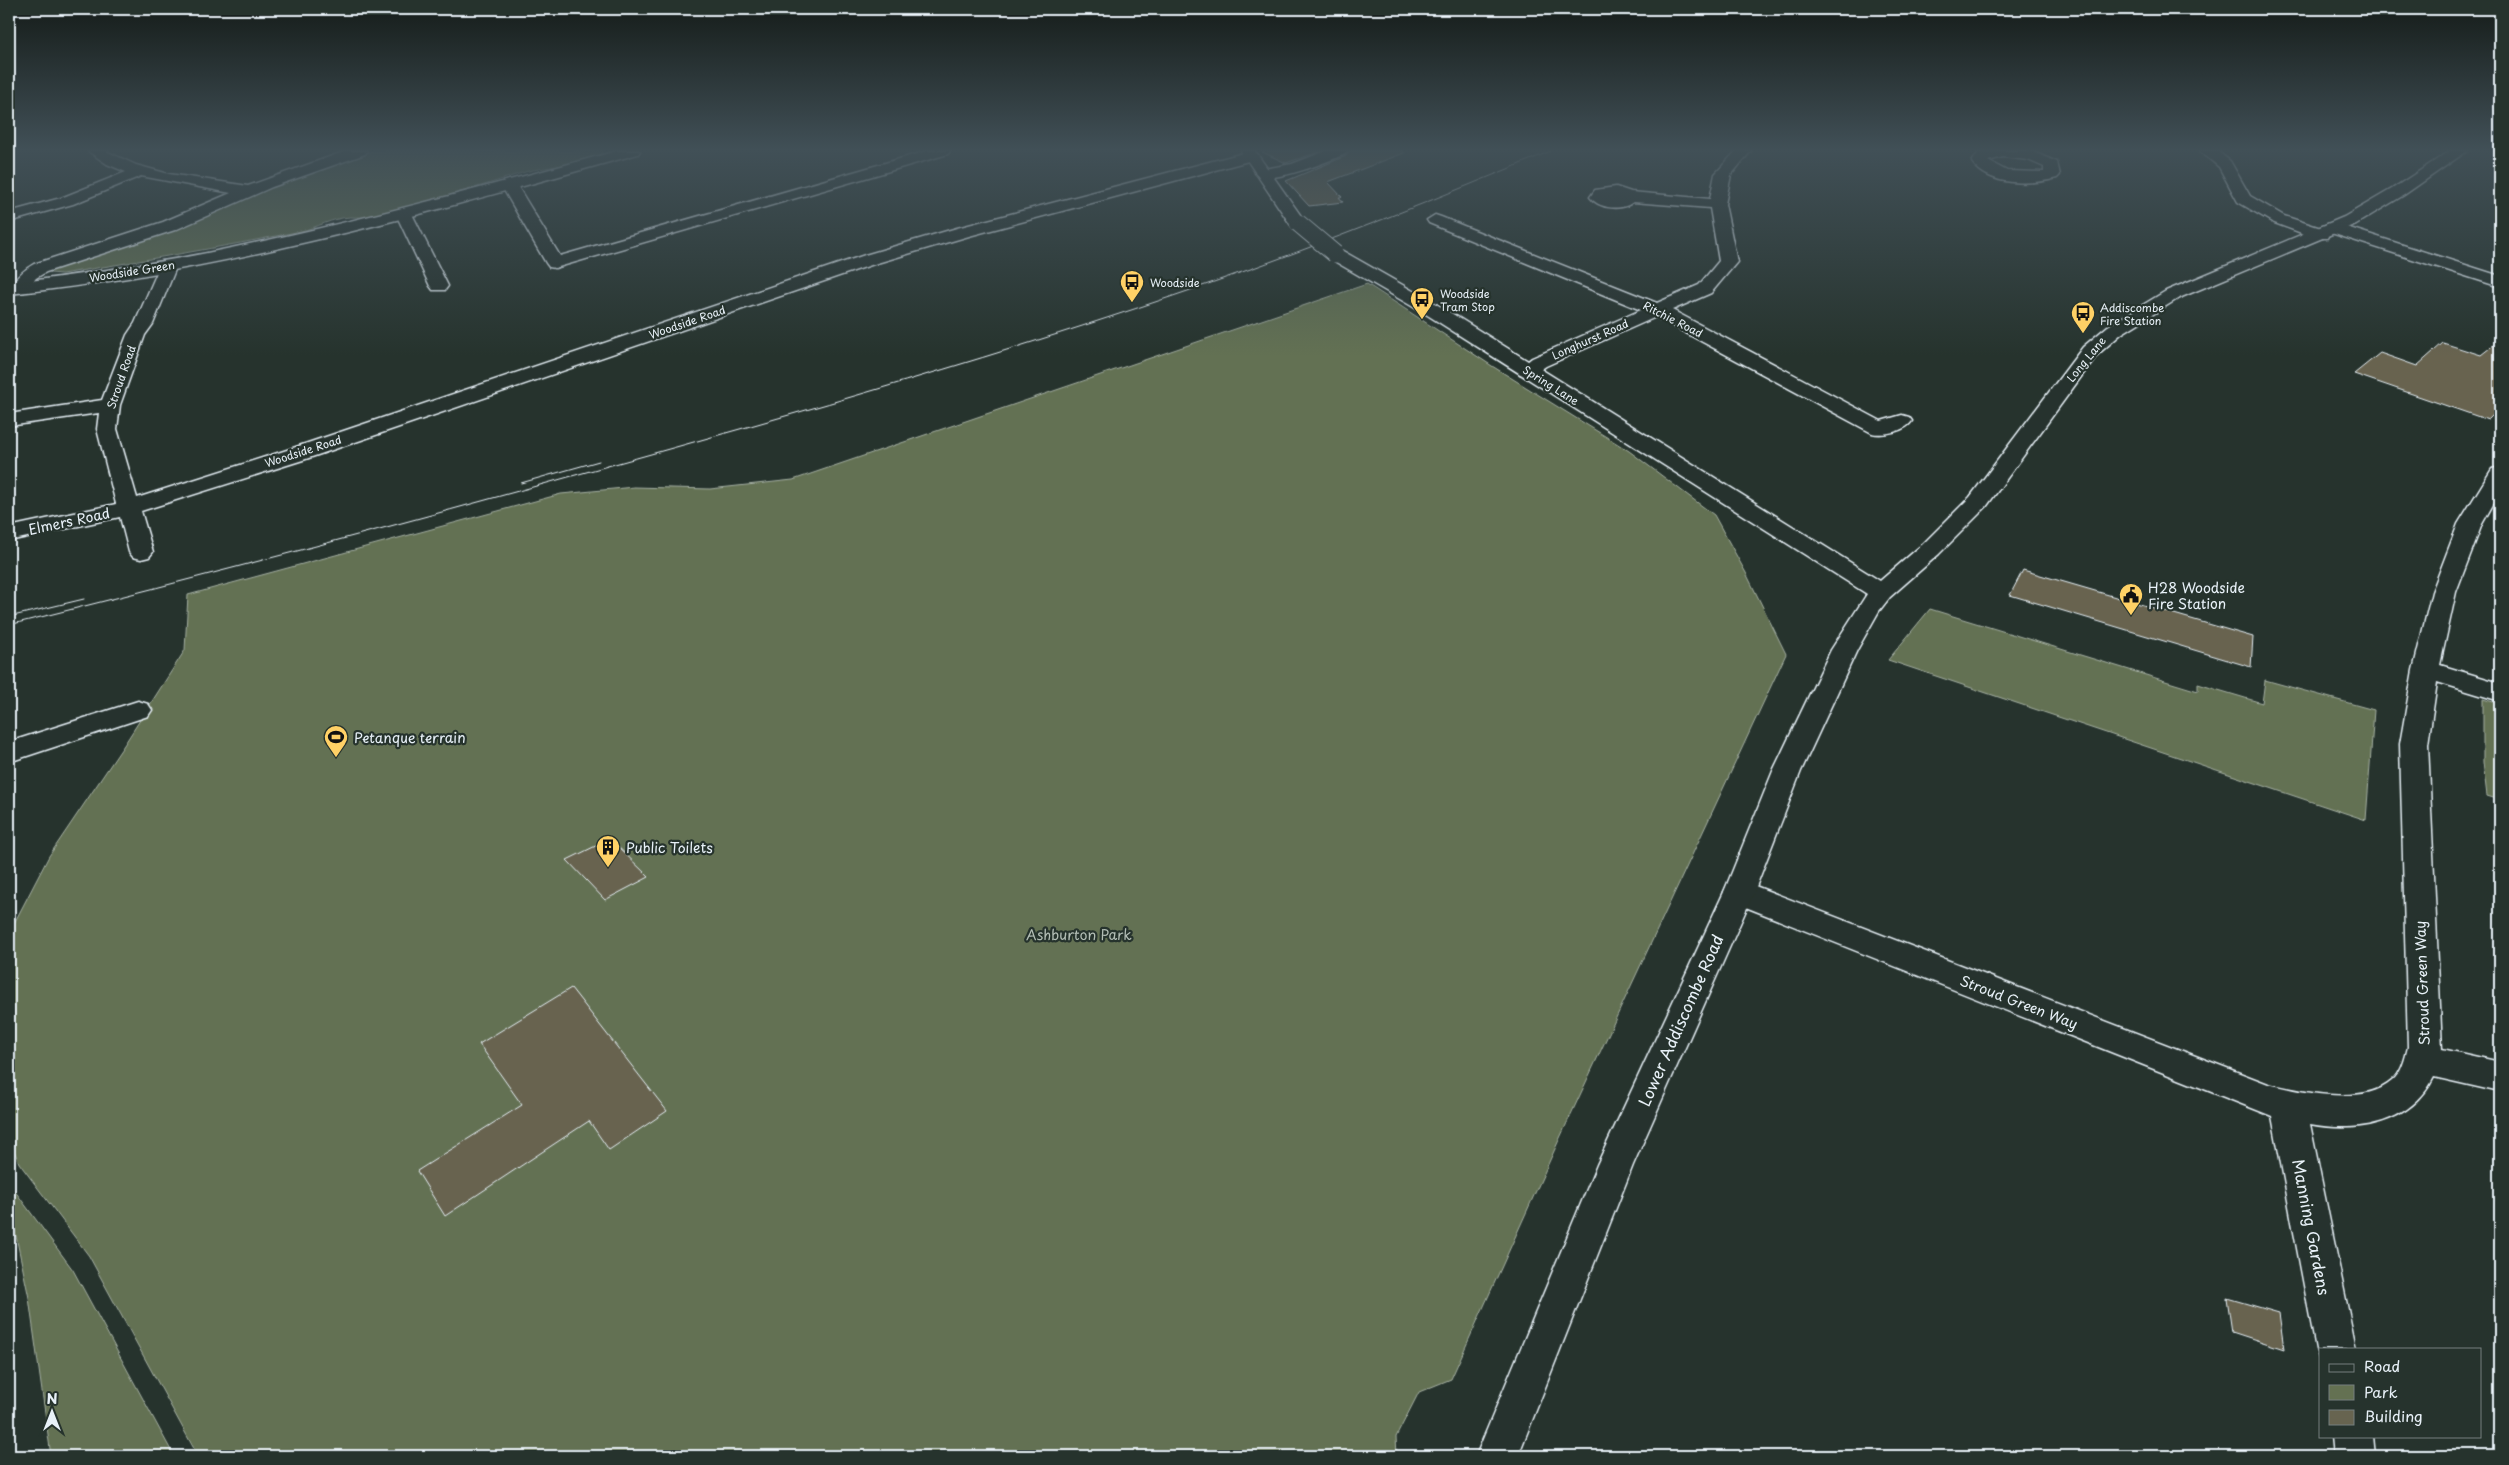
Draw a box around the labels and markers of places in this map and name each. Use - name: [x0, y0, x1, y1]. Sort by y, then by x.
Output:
- bus stop icon: Woodside: [1119, 269, 1145, 303]
- place label: Woodside: [1150, 274, 1200, 291]
- place label: Woodside Tram Stop: [1440, 285, 1495, 315]
- bus stop icon: Woodside Tram Stop: [1409, 286, 1435, 320]
- place label: Addiscombe Fire Station: [2100, 299, 2164, 329]
- bus stop icon: Addiscombe Fire Station: [2070, 300, 2096, 334]
- place label: H28 Woodside Fire Station: [2148, 577, 2245, 614]
- public building icon: H28 Woodside Fire Station: [2118, 582, 2144, 616]
- sports icon: Petanque terrain: [323, 724, 349, 758]
- place label: Petanque terrain: [354, 727, 466, 748]
- building icon: Public Toilets: [595, 834, 621, 868]
- place label: Public Toilets: [626, 837, 713, 858]

